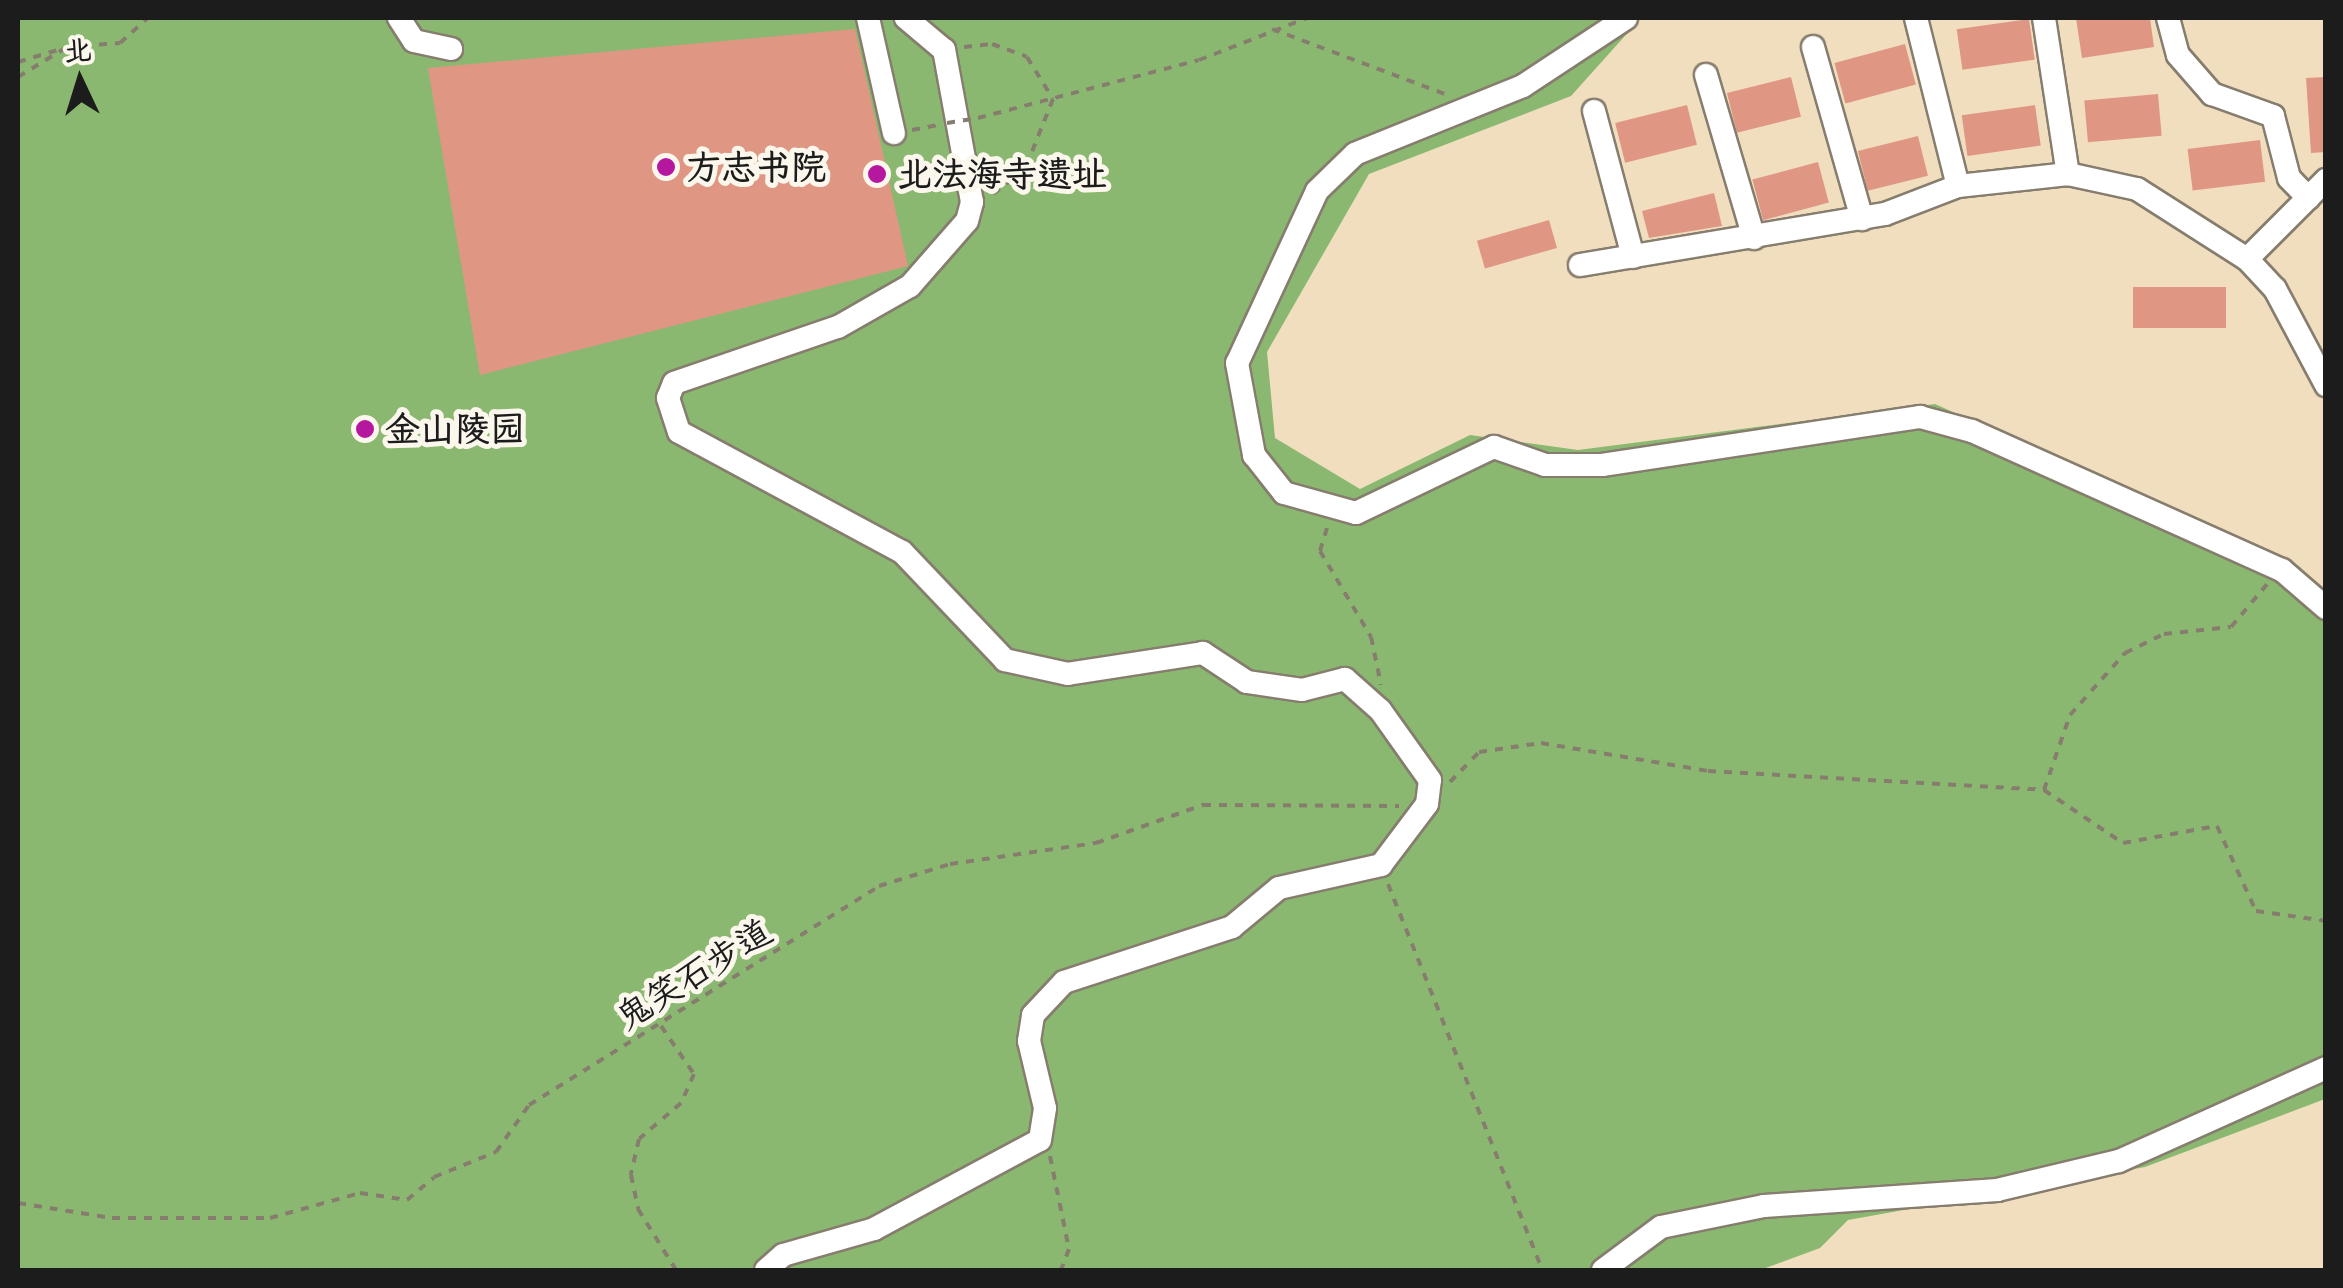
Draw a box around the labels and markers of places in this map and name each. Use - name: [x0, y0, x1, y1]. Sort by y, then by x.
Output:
- place label: 方志书院: [686, 146, 826, 188]
- place label: 北法海寺遗址: [897, 153, 1107, 195]
- marker: 方志书院: [655, 156, 677, 178]
- marker: 北法海寺遗址: [866, 163, 888, 185]
- place label: 金山陵园: [385, 408, 525, 450]
- marker: 金山陵园: [354, 418, 376, 440]

